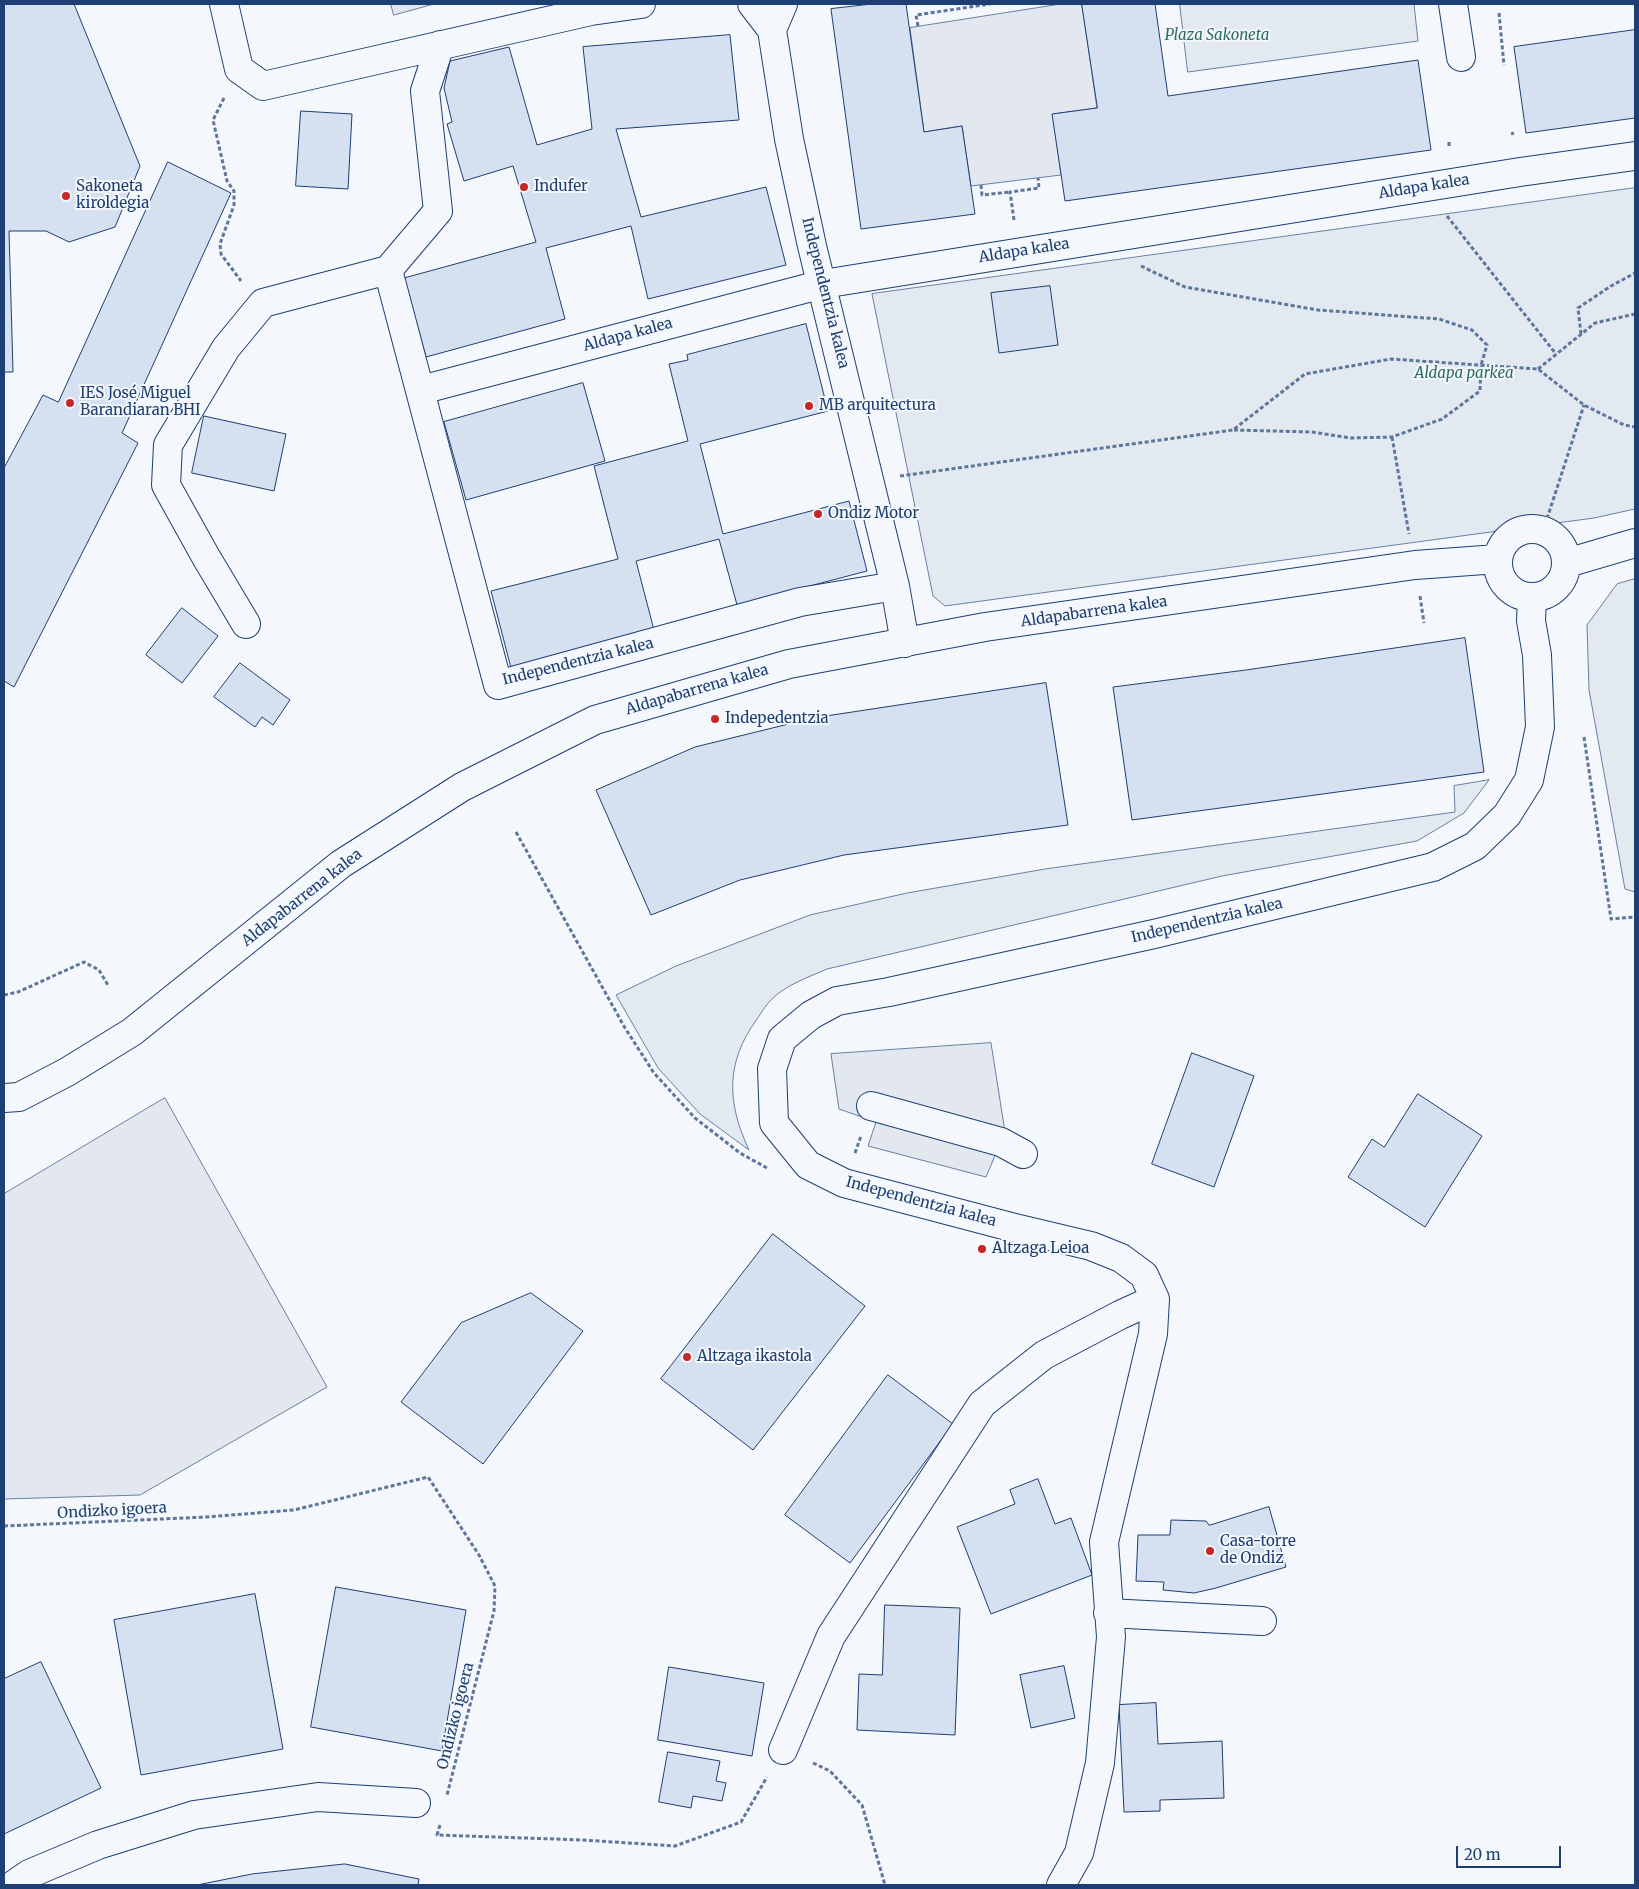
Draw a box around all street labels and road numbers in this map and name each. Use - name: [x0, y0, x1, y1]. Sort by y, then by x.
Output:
- street label: Aldapa kalea: [1377, 171, 1471, 203]
- street label: Independentzia kalea: [798, 216, 852, 370]
- street label: Aldapa kalea: [977, 235, 1071, 267]
- street label: Aldapa kalea: [581, 314, 675, 356]
- street label: Aldapabarrena kalea: [1020, 593, 1168, 631]
- street label: Independentzia kalea: [501, 635, 655, 689]
- street label: Aldapabarrena kalea: [624, 661, 770, 719]
- street label: Aldapabarrena kalea: [238, 845, 366, 951]
- street label: Independentzia kalea: [1129, 895, 1285, 947]
- street label: Independentzia kalea: [844, 1173, 998, 1231]
- street label: Ondizko igoera: [57, 1499, 167, 1523]
- street label: Ondizko igoera: [434, 1661, 478, 1771]

